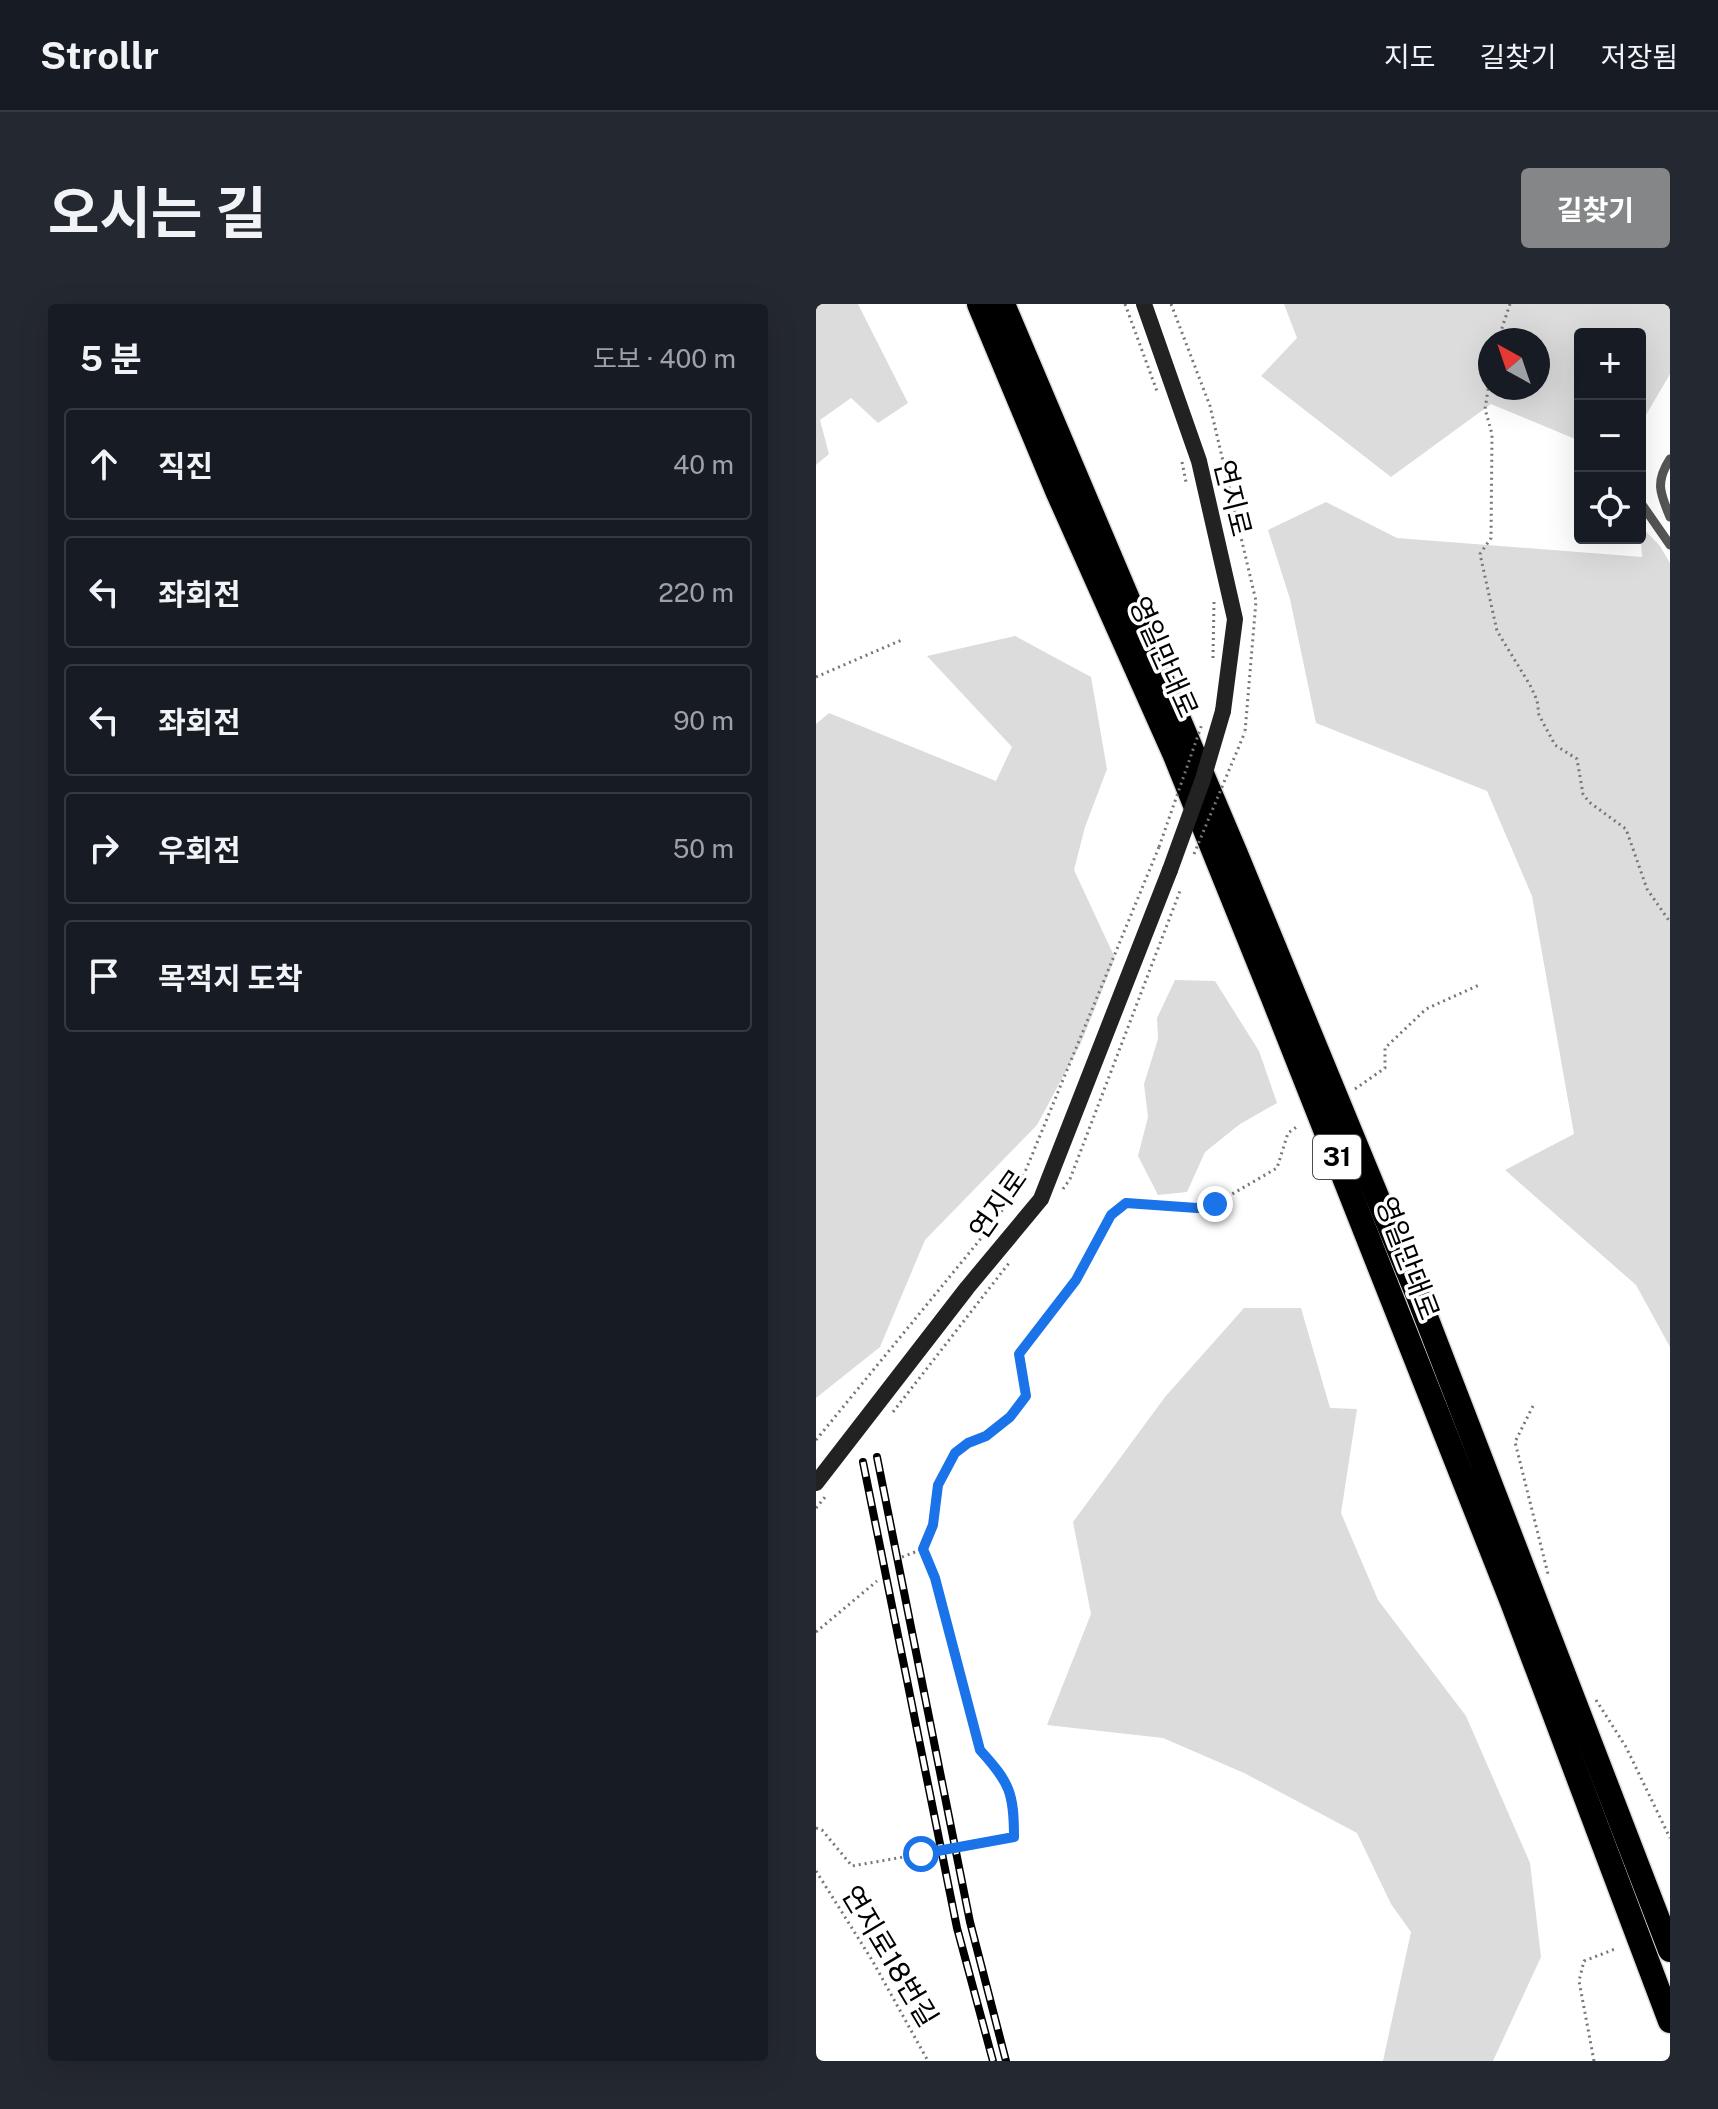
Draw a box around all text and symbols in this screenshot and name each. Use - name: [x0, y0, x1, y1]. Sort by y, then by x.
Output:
- text: Strollr: [40, 33, 159, 78]
- text: 지도: [1384, 40, 1435, 73]
- text: 길찾기: [1479, 40, 1557, 73]
- text: 저장됨: [1601, 40, 1678, 73]
- button: 길찾기: [1521, 168, 1670, 248]
- text: 오시는 길: [48, 180, 267, 246]
- north arrow: [1478, 328, 1550, 400]
- map controls: [1574, 328, 1646, 544]
- button: +: [1574, 328, 1646, 400]
- text: 5 분: [80, 339, 142, 379]
- text: 도보 · 400 m: [593, 343, 736, 374]
- button: −: [1574, 400, 1646, 472]
- icon: ahead: [82, 442, 126, 486]
- text: 직진: [158, 448, 213, 484]
- text: 40 m: [673, 449, 734, 480]
- street label: 연지로: [1208, 456, 1259, 539]
- button: locate: [1574, 472, 1646, 544]
- icon: left: [82, 570, 126, 614]
- text: 좌회전: [158, 576, 241, 612]
- text: 220 m: [658, 577, 734, 608]
- street label: 영일만대로: [1123, 591, 1206, 722]
- icon: left: [82, 698, 126, 742]
- text: 좌회전: [158, 704, 241, 740]
- text: 90 m: [673, 705, 734, 736]
- icon: right: [82, 826, 126, 870]
- text: 우회전: [158, 832, 241, 868]
- text: 50 m: [673, 833, 734, 864]
- icon: arrive: [82, 954, 126, 998]
- text: 목적지 도착: [158, 960, 303, 996]
- road number: 31: [1313, 1135, 1361, 1179]
- street label: 연지로: [962, 1163, 1033, 1245]
- route end: [1197, 1186, 1233, 1222]
- street label: 영일만대로: [1370, 1192, 1447, 1324]
- route start: [903, 1836, 939, 1872]
- street label: 연지로18번길: [836, 1879, 945, 2032]

